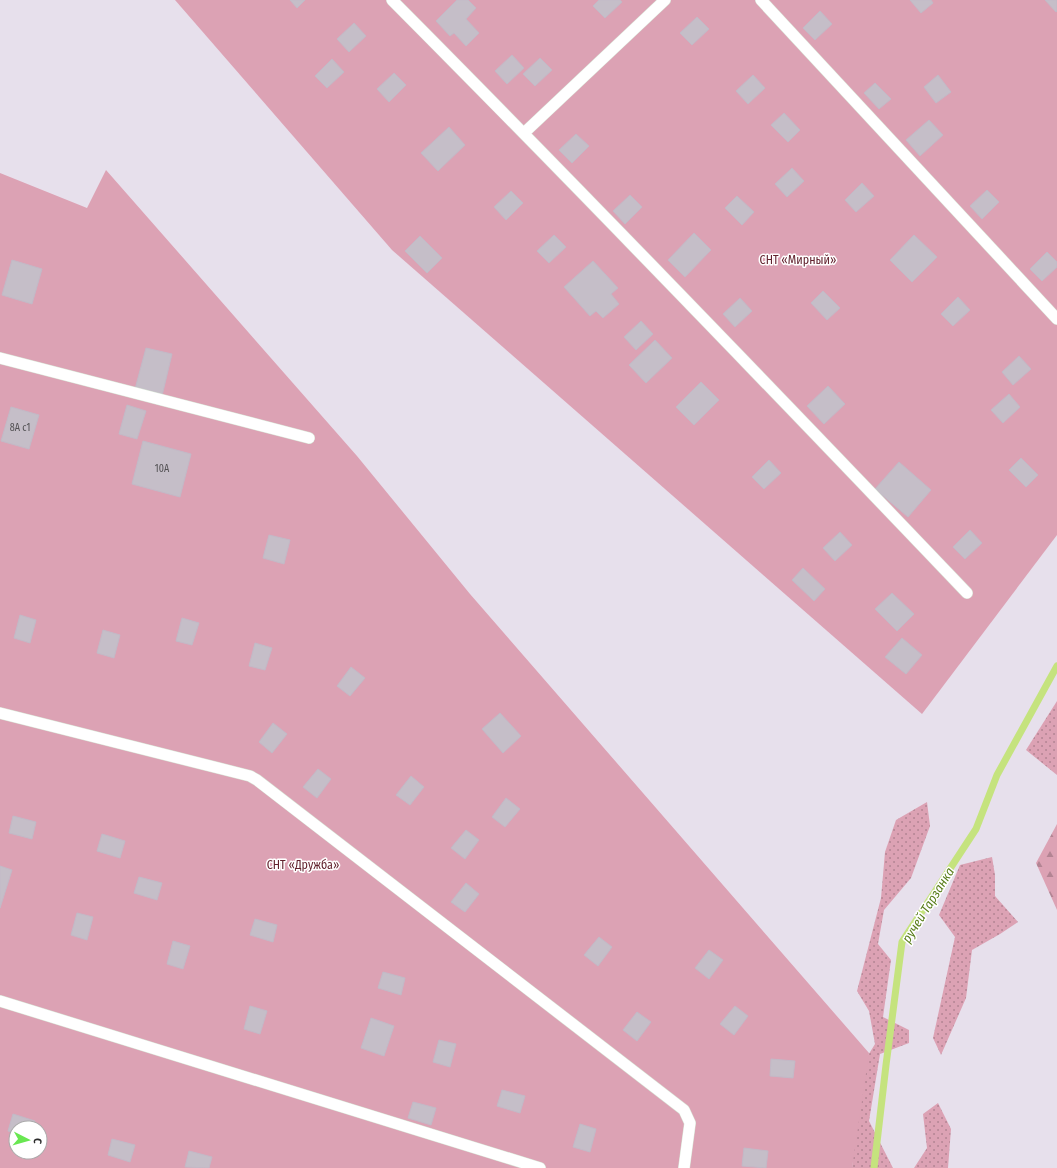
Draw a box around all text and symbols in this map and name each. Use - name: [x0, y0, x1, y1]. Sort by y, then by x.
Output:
- park label: СНТ «Мирный»: [760, 253, 836, 267]
- house number: 8А с1: [10, 422, 30, 434]
- house number: 10А: [155, 463, 170, 475]
- park label: СНТ «Дружба»: [267, 858, 339, 872]
- water label: ручей Тарзанка: [899, 864, 957, 945]
- north arrow: [8, 1120, 48, 1160]
- text: С: [31, 1137, 44, 1145]

